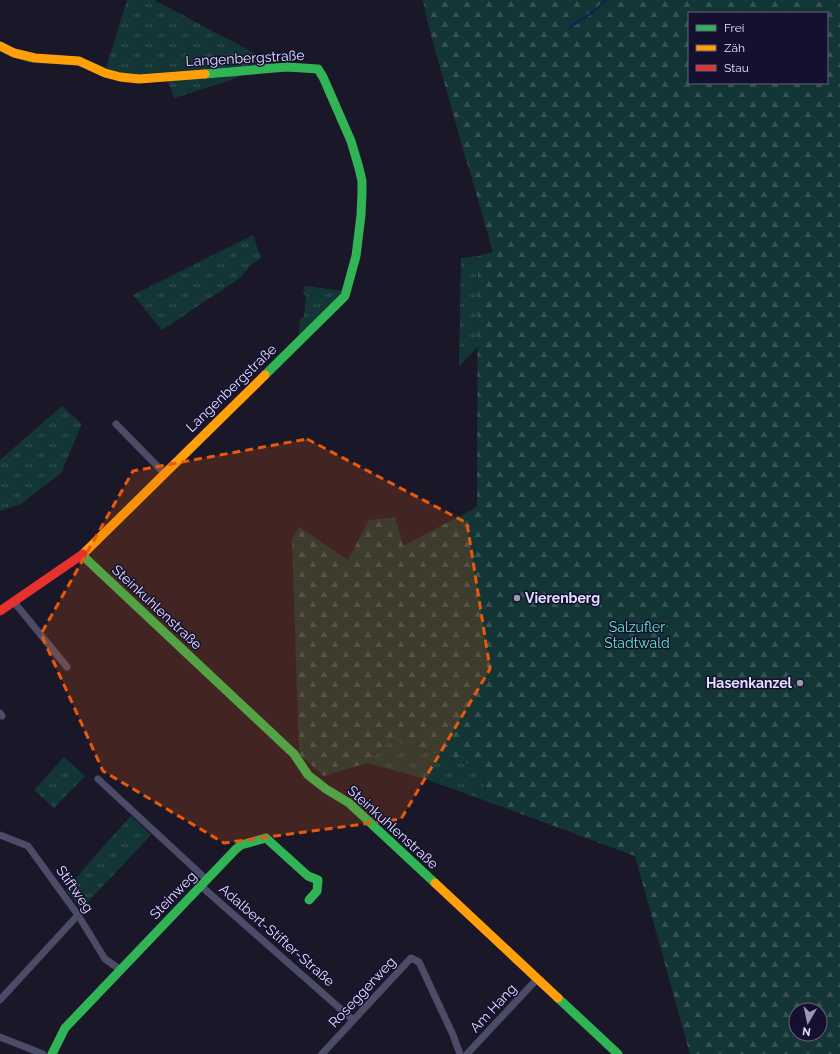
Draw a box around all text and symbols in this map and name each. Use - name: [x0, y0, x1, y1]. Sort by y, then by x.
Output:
- legend: [688, 12, 828, 84]
- text: Frei: [724, 21, 744, 35]
- text: Zäh: [724, 41, 745, 55]
- street label: Langenbergstraße: [185, 47, 305, 69]
- text: Stau: [724, 61, 749, 75]
- street label: Langenbergstraße: [183, 341, 279, 435]
- street label: Steinkuhlenstraße: [109, 561, 205, 653]
- place label: Vierenberg: [525, 590, 600, 606]
- marker: Vierenberg: [512, 593, 522, 603]
- park label: Salzufler Stadtwald: [604, 619, 670, 651]
- place label: Hasenkanzel: [706, 675, 793, 691]
- marker: Hasenkanzel: [795, 678, 805, 688]
- street label: Steinkuhlenstraße: [344, 782, 442, 872]
- street label: Stiftweg: [53, 863, 97, 915]
- street label: Steinweg: [146, 868, 200, 922]
- street label: Adalbert-Stifter-Straße: [216, 881, 338, 989]
- street label: Roseggerweg: [325, 953, 399, 1031]
- street label: Am Hang: [466, 980, 520, 1036]
- north arrow: [788, 1002, 828, 1042]
- text: N: [801, 1024, 812, 1038]

